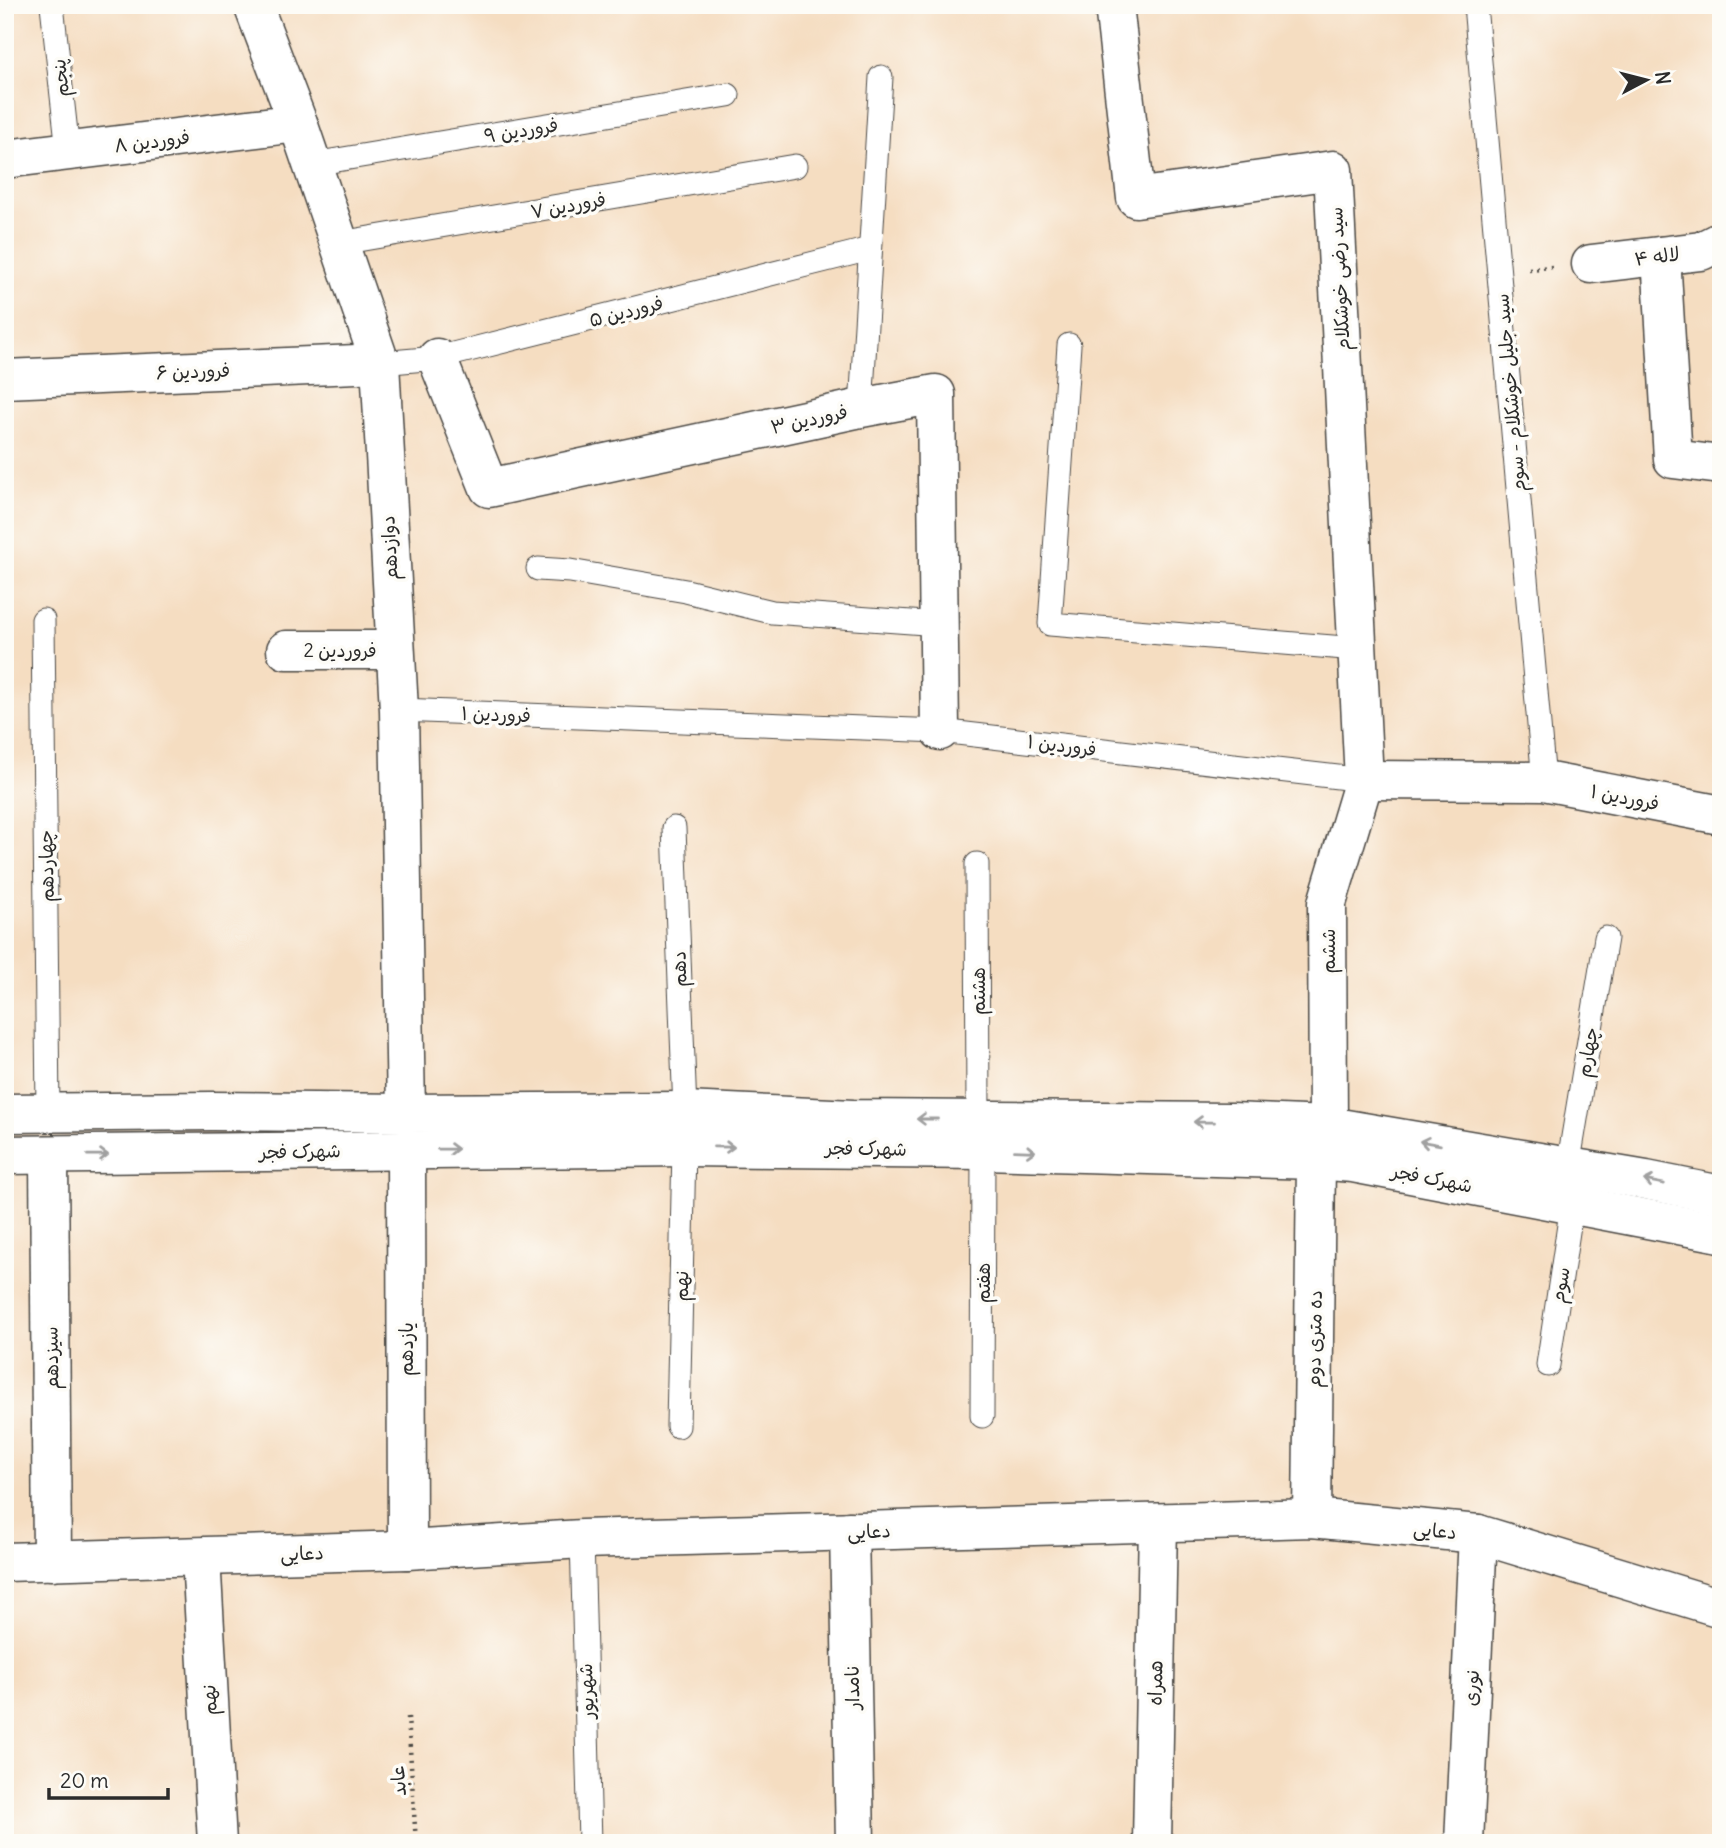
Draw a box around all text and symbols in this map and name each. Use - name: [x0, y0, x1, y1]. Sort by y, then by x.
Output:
- north arrow: [1610, 46, 1680, 116]
- street label: پنجم: [46, 57, 77, 98]
- text: N: [1650, 70, 1676, 86]
- street label: فروردین ۹: [482, 112, 560, 148]
- street label: فروردین ۸: [113, 124, 191, 158]
- street label: فروردین ۷: [528, 187, 608, 223]
- street label: سید رضی خوشکلام: [1323, 206, 1358, 352]
- street label: لاله ۴: [1633, 241, 1681, 271]
- street label: فروردین ۵: [586, 290, 666, 332]
- street label: سید جلیل خوشکلام - سوم: [1489, 292, 1534, 493]
- street label: فروردین ۶: [155, 358, 231, 384]
- street label: فروردین ۳: [768, 399, 850, 439]
- street label: دوازدهم: [375, 515, 406, 581]
- street label: فروردین 2: [303, 638, 377, 662]
- street label: فروردین ۱: [461, 701, 531, 727]
- street label: فروردین ۱: [1026, 729, 1098, 761]
- street label: فروردین ۱: [1589, 779, 1661, 815]
- street label: چهاردهم: [33, 829, 62, 902]
- street label: ششم: [1316, 929, 1343, 973]
- street label: دهم: [666, 951, 695, 987]
- street label: هشتم: [966, 967, 993, 1015]
- street label: چهارم: [1571, 1025, 1606, 1079]
- one-way arrow: [916, 1112, 939, 1126]
- one-way arrow: [1192, 1115, 1215, 1129]
- street label: شهرک فجر: [823, 1135, 907, 1161]
- one-way arrow: [1419, 1136, 1442, 1149]
- street label: شهرک فجر: [257, 1138, 341, 1164]
- one-way arrow: [713, 1140, 736, 1154]
- one-way arrow: [436, 1142, 459, 1156]
- one-way arrow: [1014, 1144, 1037, 1157]
- one-way arrow: [86, 1148, 109, 1161]
- street label: شهرک فجر: [1388, 1158, 1474, 1198]
- one-way arrow: [1643, 1174, 1666, 1188]
- street label: هفتم: [971, 1263, 998, 1303]
- street label: سوم: [1545, 1265, 1578, 1305]
- street label: نهم: [669, 1270, 696, 1302]
- street label: ده متری دوم: [1301, 1290, 1330, 1388]
- street label: یازدهم: [394, 1322, 421, 1376]
- street label: سیزدهم: [38, 1326, 67, 1390]
- street label: دعایی: [1412, 1516, 1458, 1545]
- street label: دعایی: [847, 1518, 891, 1545]
- street label: دعایی: [280, 1540, 324, 1567]
- street label: همراه: [1143, 1660, 1167, 1706]
- street label: شهریور: [573, 1663, 599, 1721]
- street label: نامدار: [840, 1664, 864, 1712]
- street label: نوری: [1458, 1669, 1484, 1707]
- street label: نهم: [196, 1684, 225, 1716]
- scale bar: [49, 1757, 168, 1801]
- street label: عابد: [385, 1765, 411, 1797]
- text: 20 m: [60, 1767, 109, 1794]

